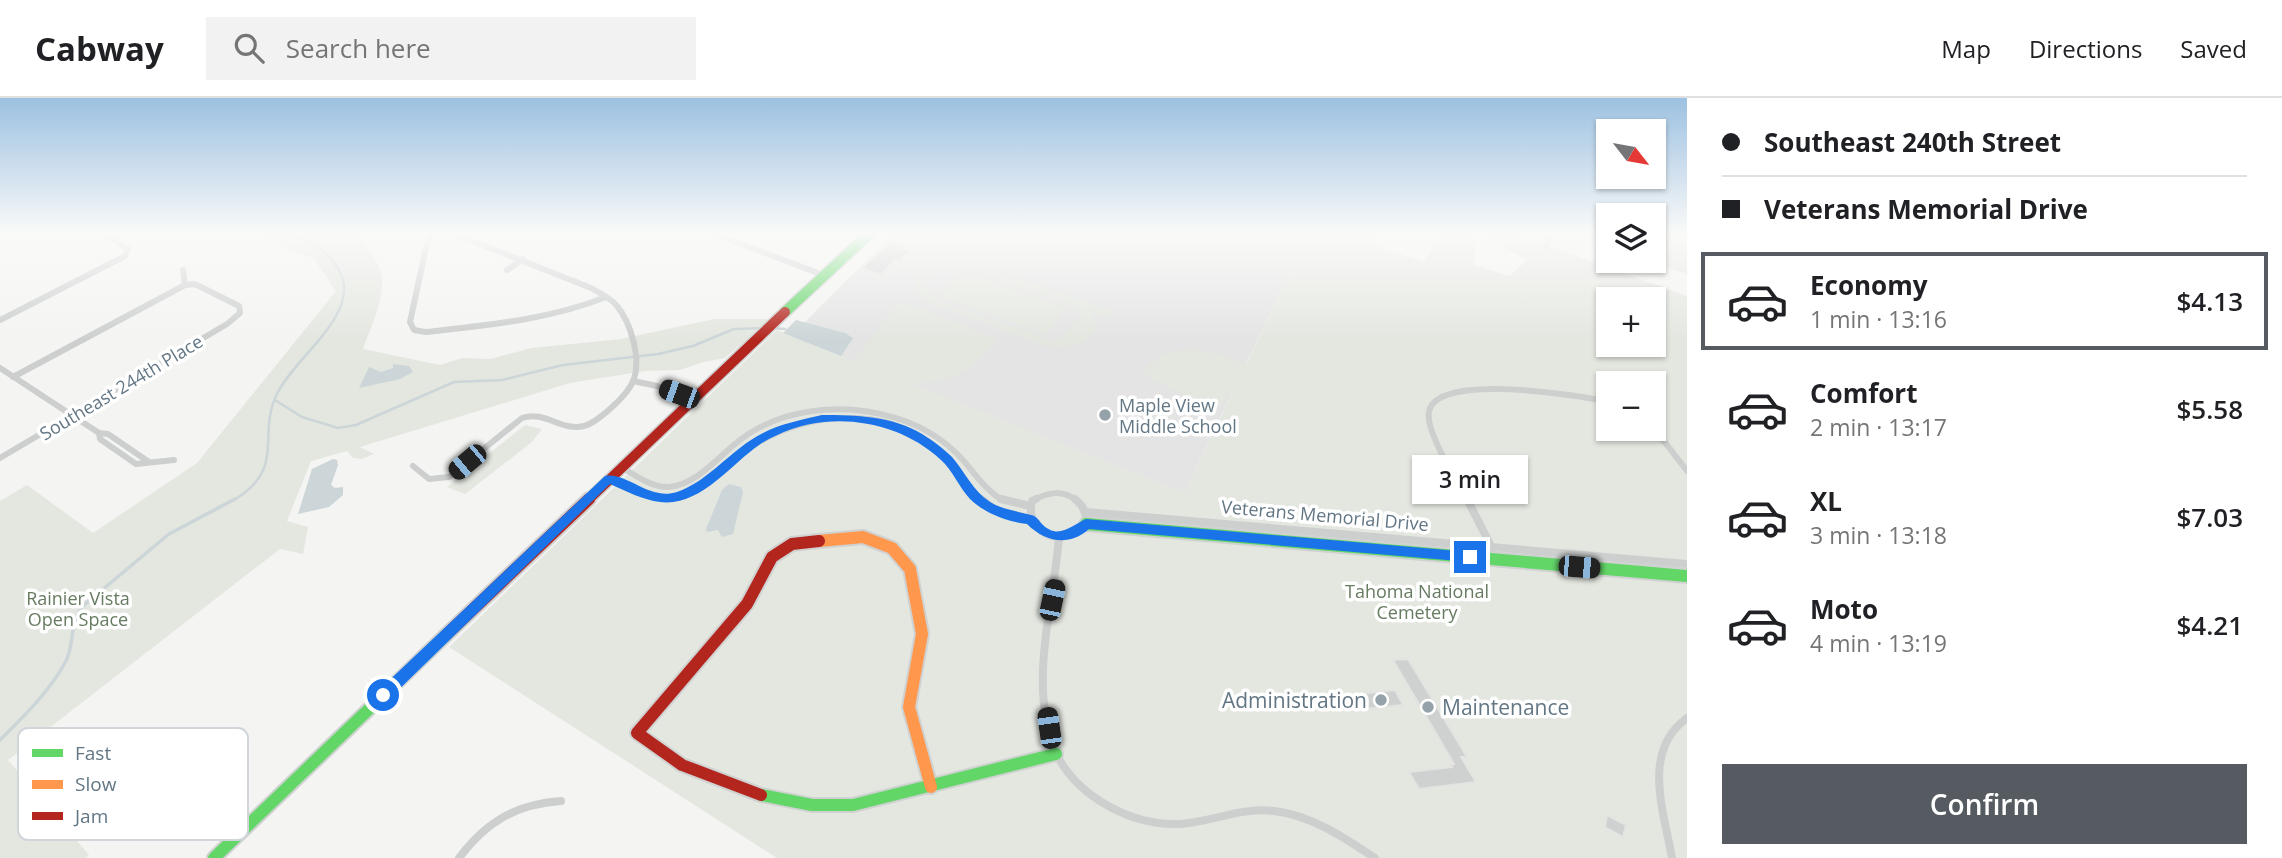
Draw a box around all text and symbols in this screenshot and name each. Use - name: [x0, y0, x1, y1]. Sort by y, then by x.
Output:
- search box: [206, 17, 696, 80]
- text: Cabway: [35, 26, 164, 71]
- icon: search: [230, 29, 268, 67]
- text: Search here: [286, 30, 431, 66]
- text: Map: [1941, 32, 1991, 65]
- text: Directions: [2029, 32, 2142, 65]
- text: Saved: [2180, 32, 2247, 65]
- north arrow: [1596, 119, 1666, 189]
- map controls: [1596, 119, 1666, 441]
- text: Southeast 240th Street: [1764, 124, 2061, 160]
- text: Veterans Memorial Drive: [1764, 191, 2088, 227]
- button: layers: [1596, 203, 1666, 273]
- text: Economy: [1810, 267, 1928, 303]
- icon: car: [1726, 270, 1789, 333]
- text: $4.13: [2176, 283, 2243, 319]
- button: +: [1596, 287, 1666, 357]
- text: 1 min · 13:16: [1810, 303, 1947, 335]
- street label: Southeast 244th Place: [35, 329, 207, 445]
- button: −: [1596, 371, 1666, 441]
- text: Comfort: [1810, 375, 1917, 411]
- car: [656, 377, 703, 411]
- icon: car: [1726, 378, 1789, 441]
- text: $5.58: [2176, 391, 2243, 427]
- place label: Maple View Middle School: [1119, 393, 1237, 438]
- marker: Maple View Middle School: [1097, 407, 1113, 423]
- text: 2 min · 13:17: [1810, 411, 1947, 443]
- car: [445, 440, 490, 484]
- callout: 3 min: [1412, 456, 1528, 504]
- text: 3 min: [1439, 463, 1501, 495]
- text: XL: [1810, 483, 1842, 519]
- icon: car: [1726, 486, 1789, 549]
- street label: Veterans Memorial Drive: [1220, 494, 1430, 536]
- text: $7.03: [2176, 499, 2243, 535]
- text: 3 min · 13:18: [1810, 519, 1947, 551]
- route end: [1454, 541, 1486, 573]
- car: [1558, 555, 1601, 579]
- car: [1038, 577, 1067, 623]
- park label: Tahoma National Cemetery: [1345, 579, 1489, 624]
- park label: Rainier Vista Open Space: [26, 586, 130, 631]
- text: Moto: [1810, 591, 1878, 627]
- icon: car: [1726, 594, 1789, 657]
- text: $4.21: [2176, 607, 2243, 643]
- text: 4 min · 13:19: [1810, 627, 1947, 659]
- route start: [367, 679, 399, 711]
- place label: Administration: [1222, 686, 1367, 714]
- marker: Administration: [1373, 692, 1389, 708]
- place label: Maintenance: [1442, 693, 1569, 721]
- marker: Maintenance: [1420, 699, 1436, 715]
- car: [1036, 706, 1063, 750]
- legend: [18, 728, 248, 840]
- text: Fast: [75, 740, 111, 766]
- button: Confirm: [1722, 764, 2247, 844]
- text: Slow: [75, 771, 117, 797]
- text: Jam: [73, 803, 108, 829]

